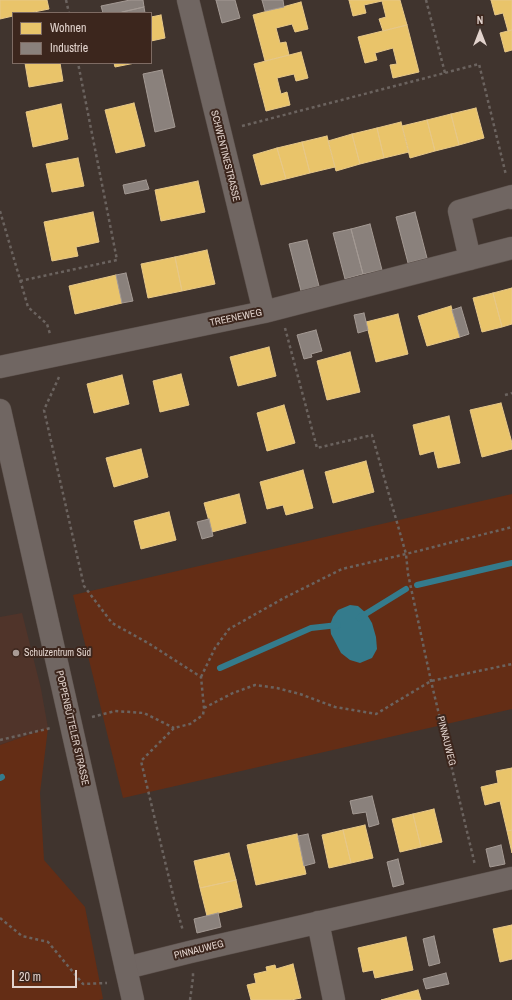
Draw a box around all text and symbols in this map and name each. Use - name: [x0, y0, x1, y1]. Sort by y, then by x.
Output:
- legend: [12, 12, 152, 64]
- north arrow: [460, 12, 500, 52]
- text: N: [477, 13, 483, 27]
- text: Wohnen: [50, 20, 86, 36]
- text: Industrie: [50, 40, 88, 56]
- street label: SCHWENTINESTRASSE: [208, 109, 242, 203]
- street label: TREENEWEG: [209, 307, 263, 329]
- place label: Schulzentrum Süd: [24, 647, 91, 659]
- marker: Schulzentrum Süd: [11, 648, 21, 658]
- street label: POPPENBÜTTELER STRASSE: [53, 669, 91, 787]
- street label: PINNAUWEG: [434, 715, 458, 767]
- street label: PINNAUWEG: [173, 938, 225, 962]
- scale bar: [14, 962, 79, 988]
- text: 20 m: [19, 969, 41, 985]

